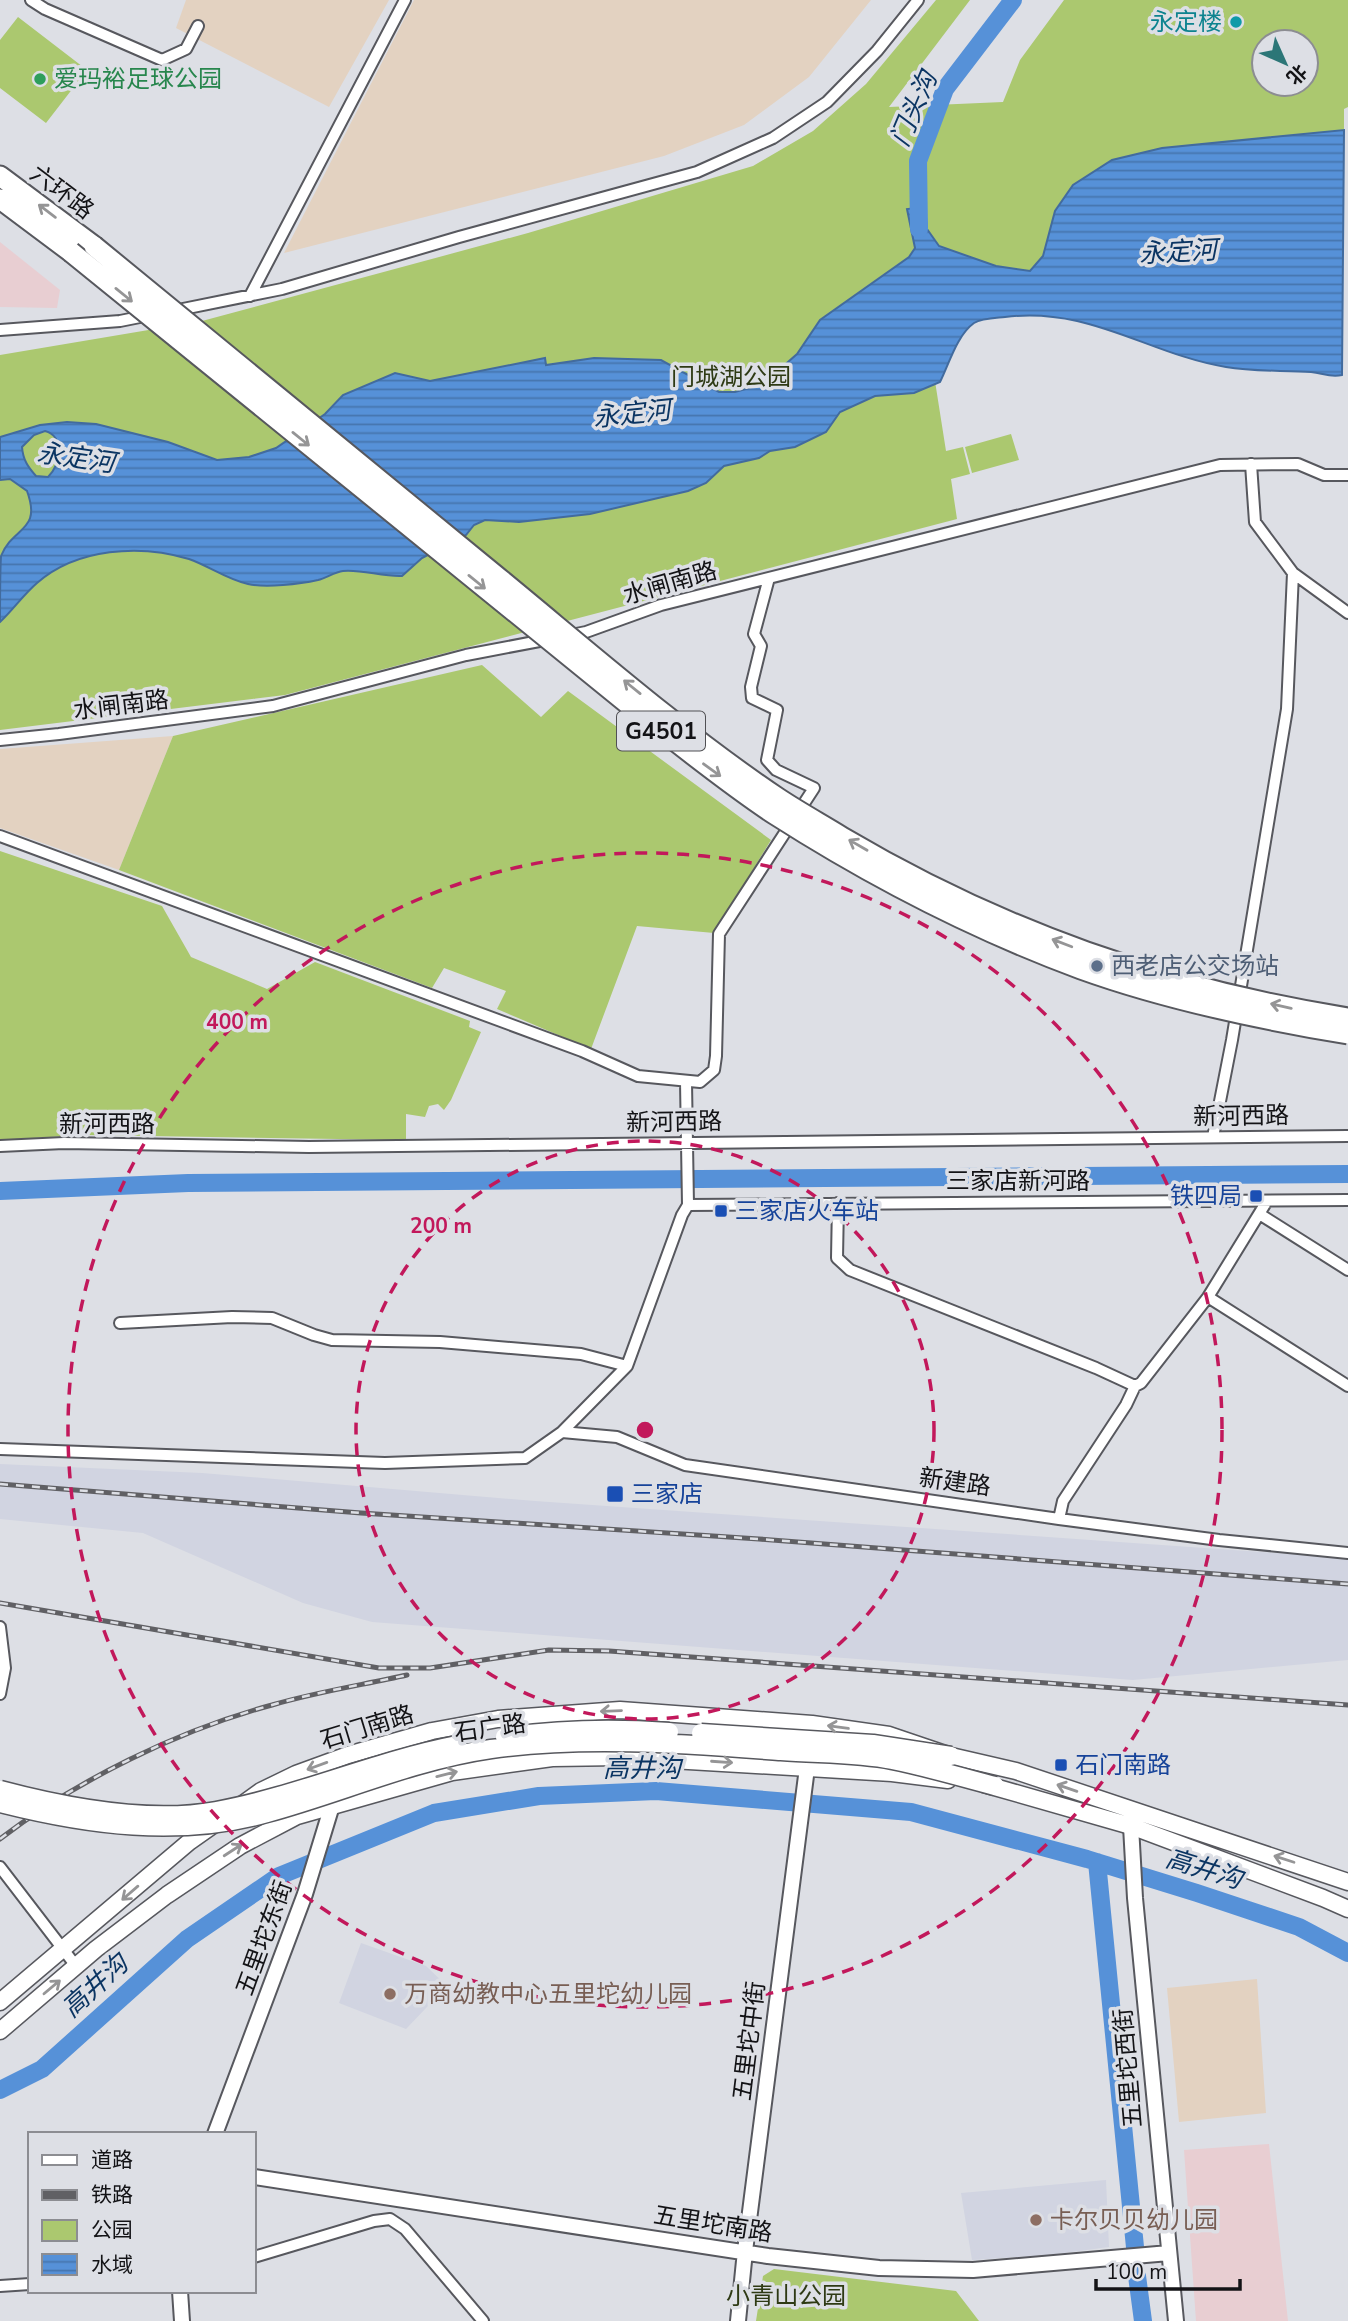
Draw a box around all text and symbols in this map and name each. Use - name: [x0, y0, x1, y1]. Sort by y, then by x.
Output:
- place label: 永定楼: [1150, 6, 1222, 38]
- marker: 永定楼: [1228, 14, 1244, 30]
- north arrow: [1250, 28, 1320, 98]
- text: 北: [1280, 58, 1312, 90]
- place label: 爱玛裕足球公园: [54, 63, 222, 95]
- water label: 门头沟: [883, 64, 947, 152]
- marker: 爱玛裕足球公园: [32, 71, 48, 87]
- street label: 六环路: [24, 158, 100, 226]
- one-way arrow: [38, 204, 57, 219]
- water label: 永定河: [1138, 232, 1223, 272]
- one-way arrow: [114, 287, 132, 303]
- park label: 门城湖公园: [671, 361, 791, 393]
- water label: 永定河: [591, 392, 678, 435]
- one-way arrow: [291, 431, 309, 446]
- water label: 永定河: [35, 435, 122, 481]
- street label: 水闸南路: [619, 554, 721, 612]
- one-way arrow: [468, 574, 486, 590]
- one-way arrow: [623, 679, 641, 694]
- street label: 水闸南路: [71, 683, 171, 727]
- road number: G4501: [617, 712, 705, 750]
- one-way arrow: [702, 763, 721, 777]
- one-way arrow: [848, 838, 868, 852]
- one-way arrow: [1052, 936, 1074, 949]
- place label: 西老店公交场站: [1111, 950, 1279, 982]
- marker: 西老店公交场站: [1089, 958, 1105, 974]
- one-way arrow: [1270, 999, 1293, 1012]
- text: 400 m: [206, 1008, 268, 1036]
- street label: 新河西路: [1193, 1099, 1289, 1133]
- street label: 新河西路: [626, 1105, 722, 1139]
- street label: 新河西路: [59, 1108, 155, 1140]
- street label: 三家店新河路: [946, 1165, 1090, 1197]
- place label: 铁四局: [1170, 1180, 1242, 1212]
- marker: 铁四局: [1248, 1188, 1264, 1204]
- place label: 三家店火车站: [735, 1195, 879, 1227]
- marker: 三家店火车站: [713, 1203, 729, 1219]
- text: 200 m: [410, 1212, 472, 1240]
- centre of rings: [633, 1418, 657, 1442]
- street label: 新建路: [917, 1461, 993, 1503]
- place label: 三家店: [631, 1478, 703, 1510]
- marker: 三家店: [605, 1484, 625, 1504]
- street label: 石门南路: [316, 1698, 418, 1756]
- one-way arrow: [600, 1705, 623, 1718]
- street label: 石广路: [452, 1707, 528, 1749]
- one-way arrow: [827, 1721, 850, 1734]
- place label: 石门南路: [1075, 1749, 1171, 1781]
- water label: 高井沟: [603, 1751, 684, 1786]
- one-way arrow: [710, 1756, 732, 1769]
- marker: 石门南路: [1053, 1757, 1069, 1773]
- one-way arrow: [307, 1761, 329, 1773]
- one-way arrow: [435, 1767, 458, 1781]
- one-way arrow: [1057, 1781, 1079, 1793]
- water label: 高井沟: [1162, 1841, 1249, 1898]
- one-way arrow: [223, 1843, 243, 1857]
- one-way arrow: [1273, 1852, 1295, 1864]
- street label: 五里坨东街: [228, 1876, 300, 2000]
- one-way arrow: [121, 1885, 139, 1901]
- water label: 高井沟: [54, 1945, 138, 2025]
- place label: 万商幼教中心五里坨幼儿园: [404, 1978, 692, 2010]
- one-way arrow: [43, 1979, 61, 1995]
- street label: 五里坨中街: [726, 1979, 772, 2103]
- marker: 万商幼教中心五里坨幼儿园: [382, 1986, 398, 2002]
- street label: 五里坨西街: [1107, 2007, 1149, 2129]
- legend: [28, 2132, 256, 2293]
- text: 道路: [91, 2146, 133, 2174]
- text: 铁路: [91, 2181, 133, 2209]
- street label: 五里坨南路: [651, 2199, 775, 2249]
- place label: 卡尔贝贝幼儿园: [1050, 2204, 1218, 2236]
- marker: 卡尔贝贝幼儿园: [1028, 2212, 1044, 2228]
- text: 公园: [91, 2216, 133, 2244]
- scale bar: [1096, 2248, 1240, 2292]
- text: 水域: [91, 2251, 133, 2279]
- text: 100 m: [1106, 2258, 1167, 2286]
- park label: 小青山公园: [726, 2280, 846, 2312]

